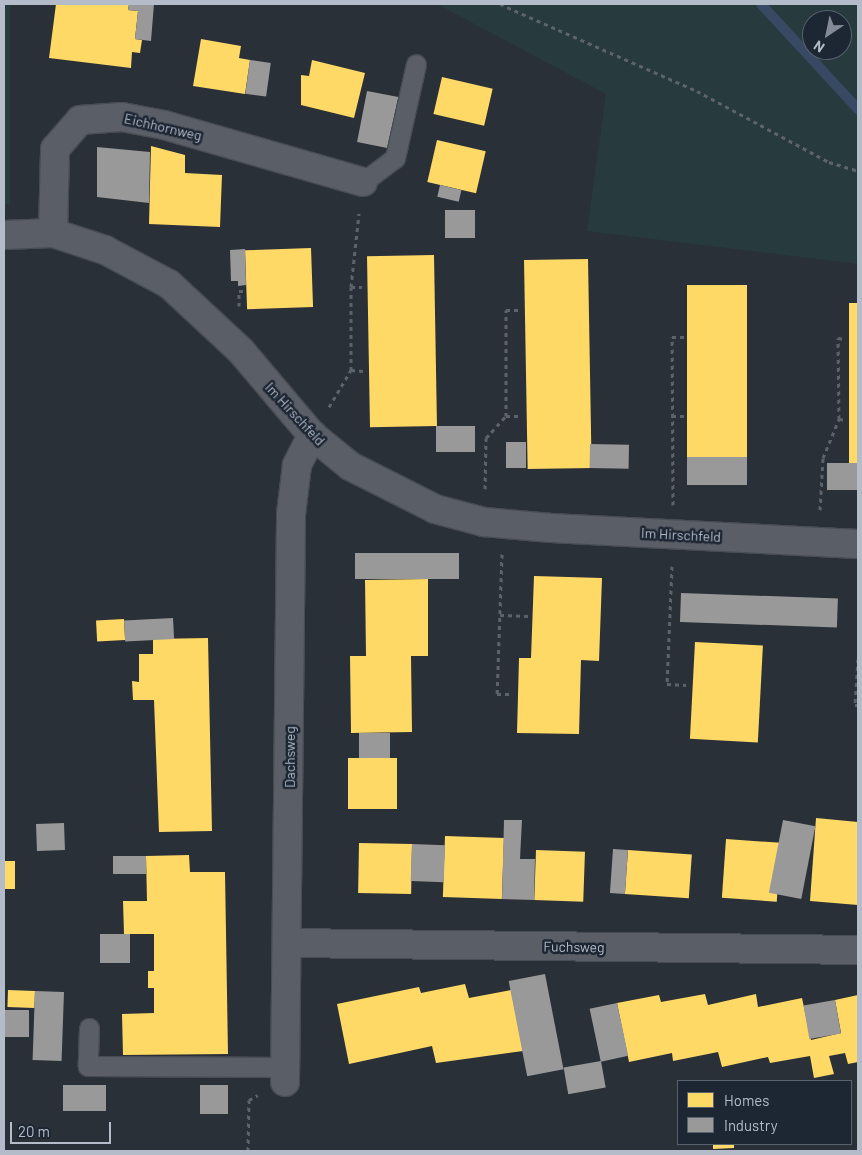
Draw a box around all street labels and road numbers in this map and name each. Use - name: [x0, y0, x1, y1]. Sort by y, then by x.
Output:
- street label: Eichhornweg: [122, 110, 204, 144]
- street label: Im Hirschfeld: [262, 379, 328, 449]
- street label: Im Hirschfeld: [641, 525, 721, 545]
- street label: Dachsweg: [282, 726, 298, 788]
- street label: Fuchsweg: [543, 938, 605, 956]

